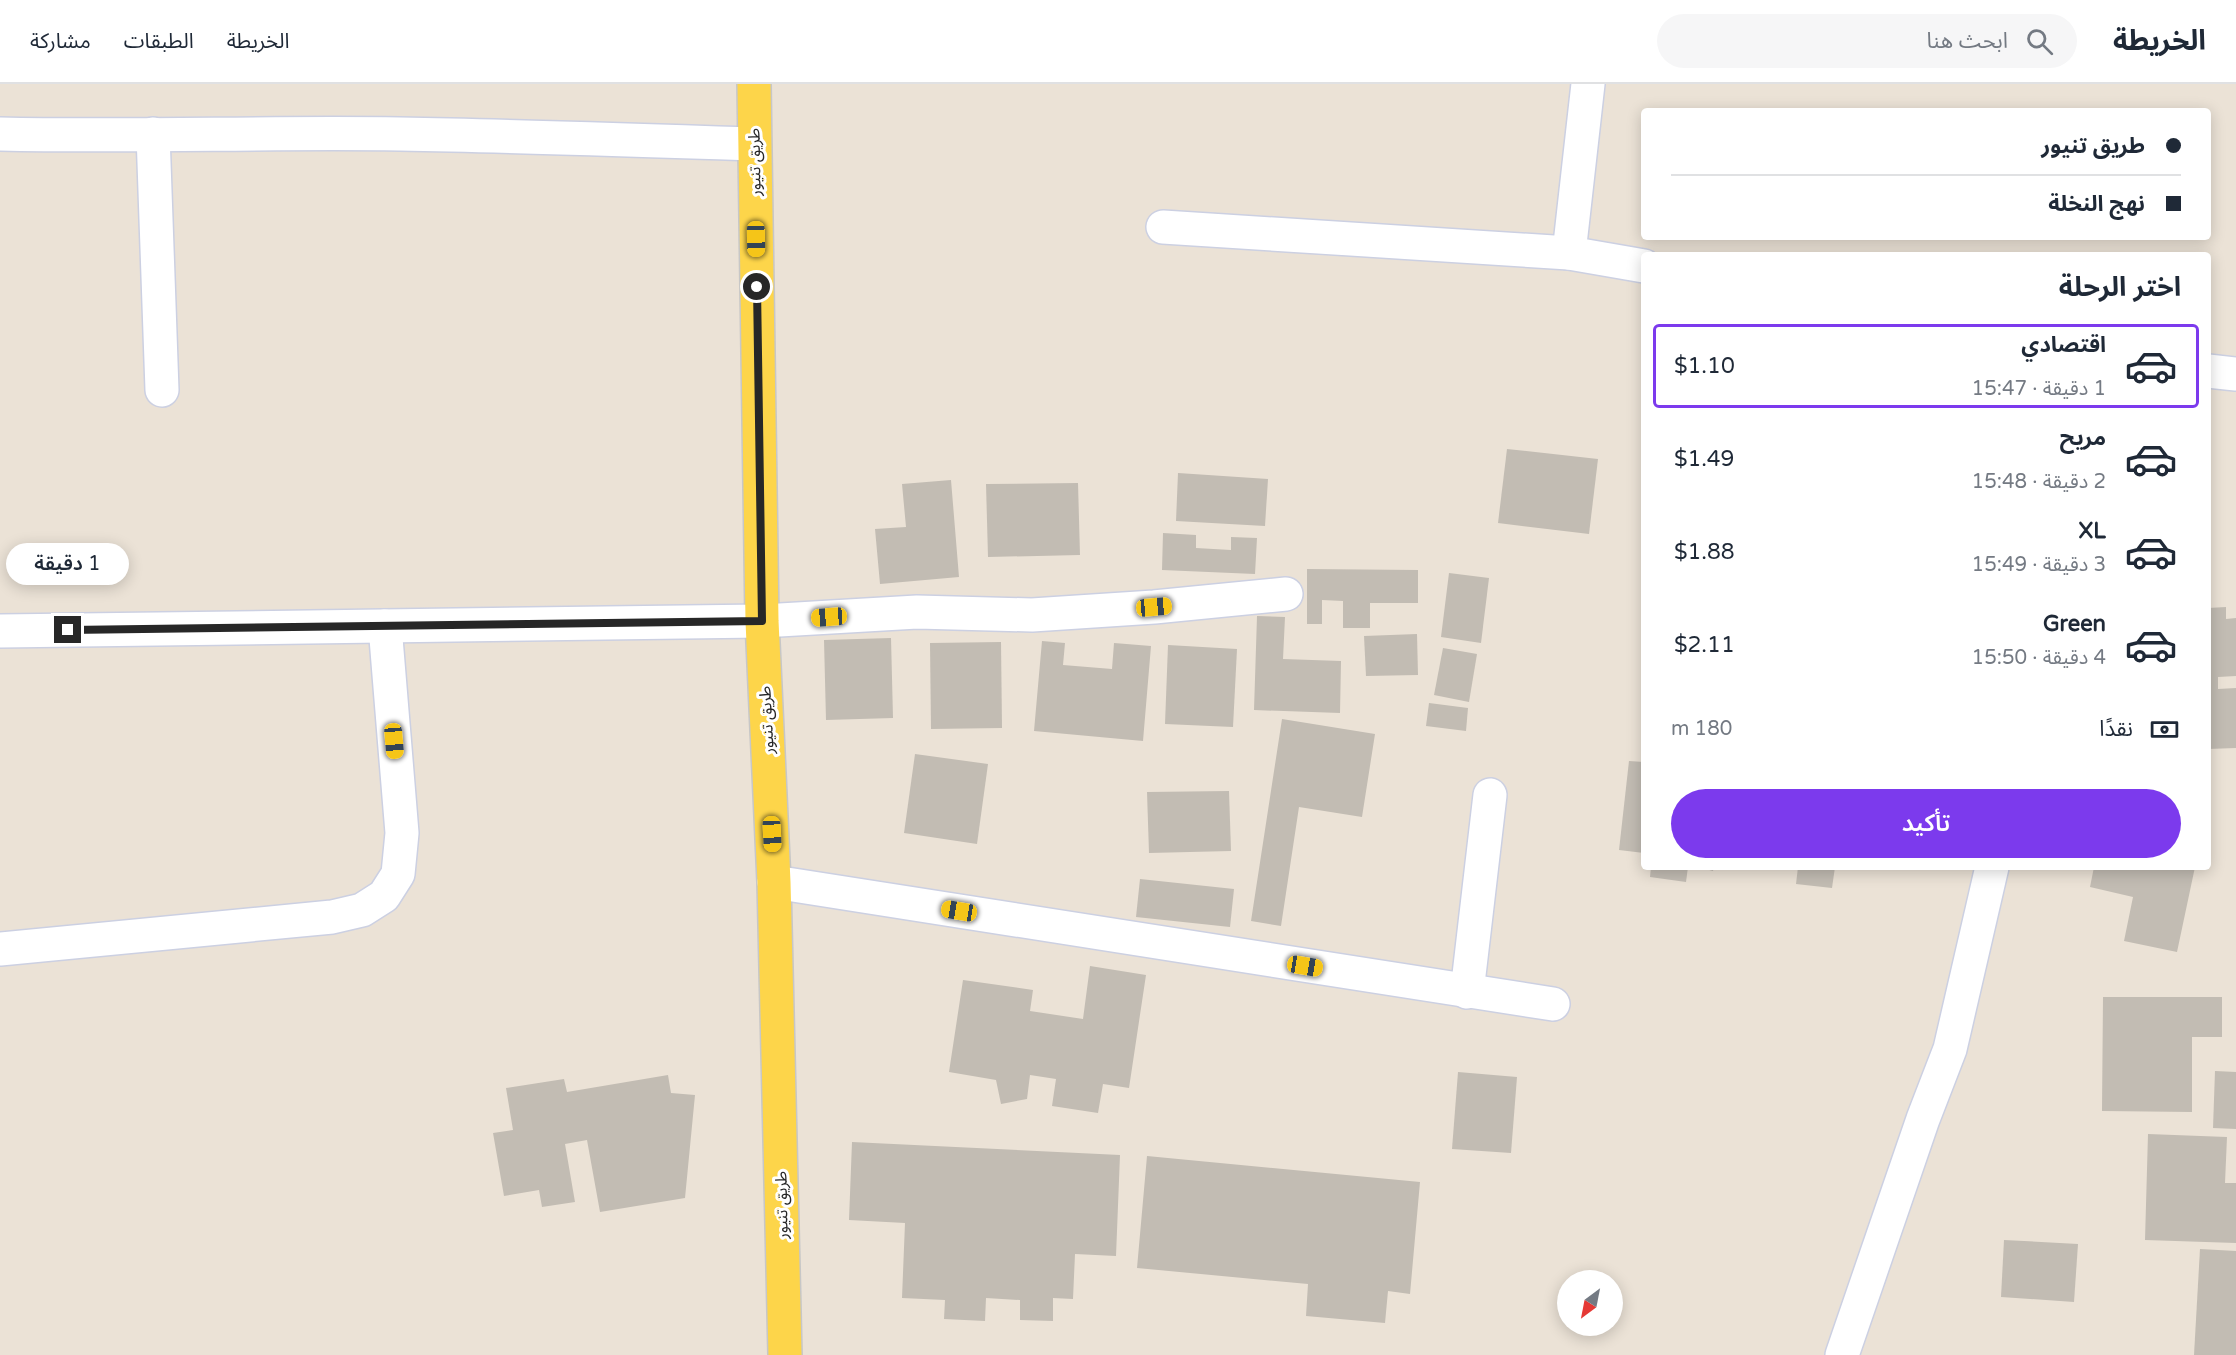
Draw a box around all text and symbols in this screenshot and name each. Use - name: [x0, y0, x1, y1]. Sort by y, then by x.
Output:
- search box: [1657, 14, 2077, 68]
- text: الخريطة: [2113, 24, 2206, 58]
- icon: search: [2023, 25, 2056, 58]
- text: ابحث هنا: [1926, 28, 2008, 54]
- text: مشاركة: [30, 29, 91, 54]
- text: الطبقات: [124, 29, 194, 54]
- text: الخريطة: [227, 29, 290, 54]
- street label: طريق تنيور: [744, 128, 766, 197]
- text: طريق تنيور: [2041, 133, 2145, 159]
- text: نهج النخلة: [2048, 191, 2145, 217]
- car: [747, 221, 765, 257]
- text: اختر الرحلة: [2059, 271, 2181, 304]
- route start: [743, 273, 770, 300]
- text: اقتصادي: [2021, 332, 2106, 358]
- icon: car: [2124, 339, 2178, 393]
- text: $1.10: [1674, 353, 1735, 379]
- text: 1 دقيقة · 15:47: [1972, 377, 2106, 401]
- text: مريح: [2060, 425, 2106, 451]
- icon: car: [2124, 432, 2178, 486]
- text: $1.49: [1674, 446, 1734, 472]
- text: 2 دقيقة · 15:48: [1972, 470, 2106, 494]
- text: XL: [2079, 518, 2106, 544]
- icon: car: [2124, 525, 2178, 579]
- text: $1.88: [1674, 539, 1735, 565]
- callout: 1 دقيقة: [7, 543, 130, 585]
- text: 1 دقيقة: [34, 552, 101, 576]
- text: 3 دقيقة · 15:49: [1972, 553, 2106, 577]
- car: [1135, 596, 1173, 618]
- car: [810, 607, 848, 627]
- text: Green: [2043, 611, 2106, 637]
- route end: [54, 616, 81, 643]
- icon: car: [2124, 618, 2178, 672]
- text: $2.11: [1674, 632, 1735, 658]
- text: 4 دقيقة · 15:50: [1972, 646, 2106, 670]
- street label: طريق تنيور: [755, 685, 779, 756]
- icon: cash: [2148, 713, 2181, 746]
- text: نقدًا: [2099, 716, 2133, 742]
- text: 180 m: [1671, 717, 1732, 741]
- car: [383, 722, 405, 760]
- button: تأكيد: [1671, 789, 2181, 858]
- car: [762, 816, 782, 852]
- car: [940, 899, 978, 923]
- car: [1286, 954, 1324, 978]
- street label: طريق تنيور: [771, 1171, 793, 1240]
- north arrow: [1557, 1270, 1623, 1336]
- map controls: [1557, 1270, 1623, 1336]

